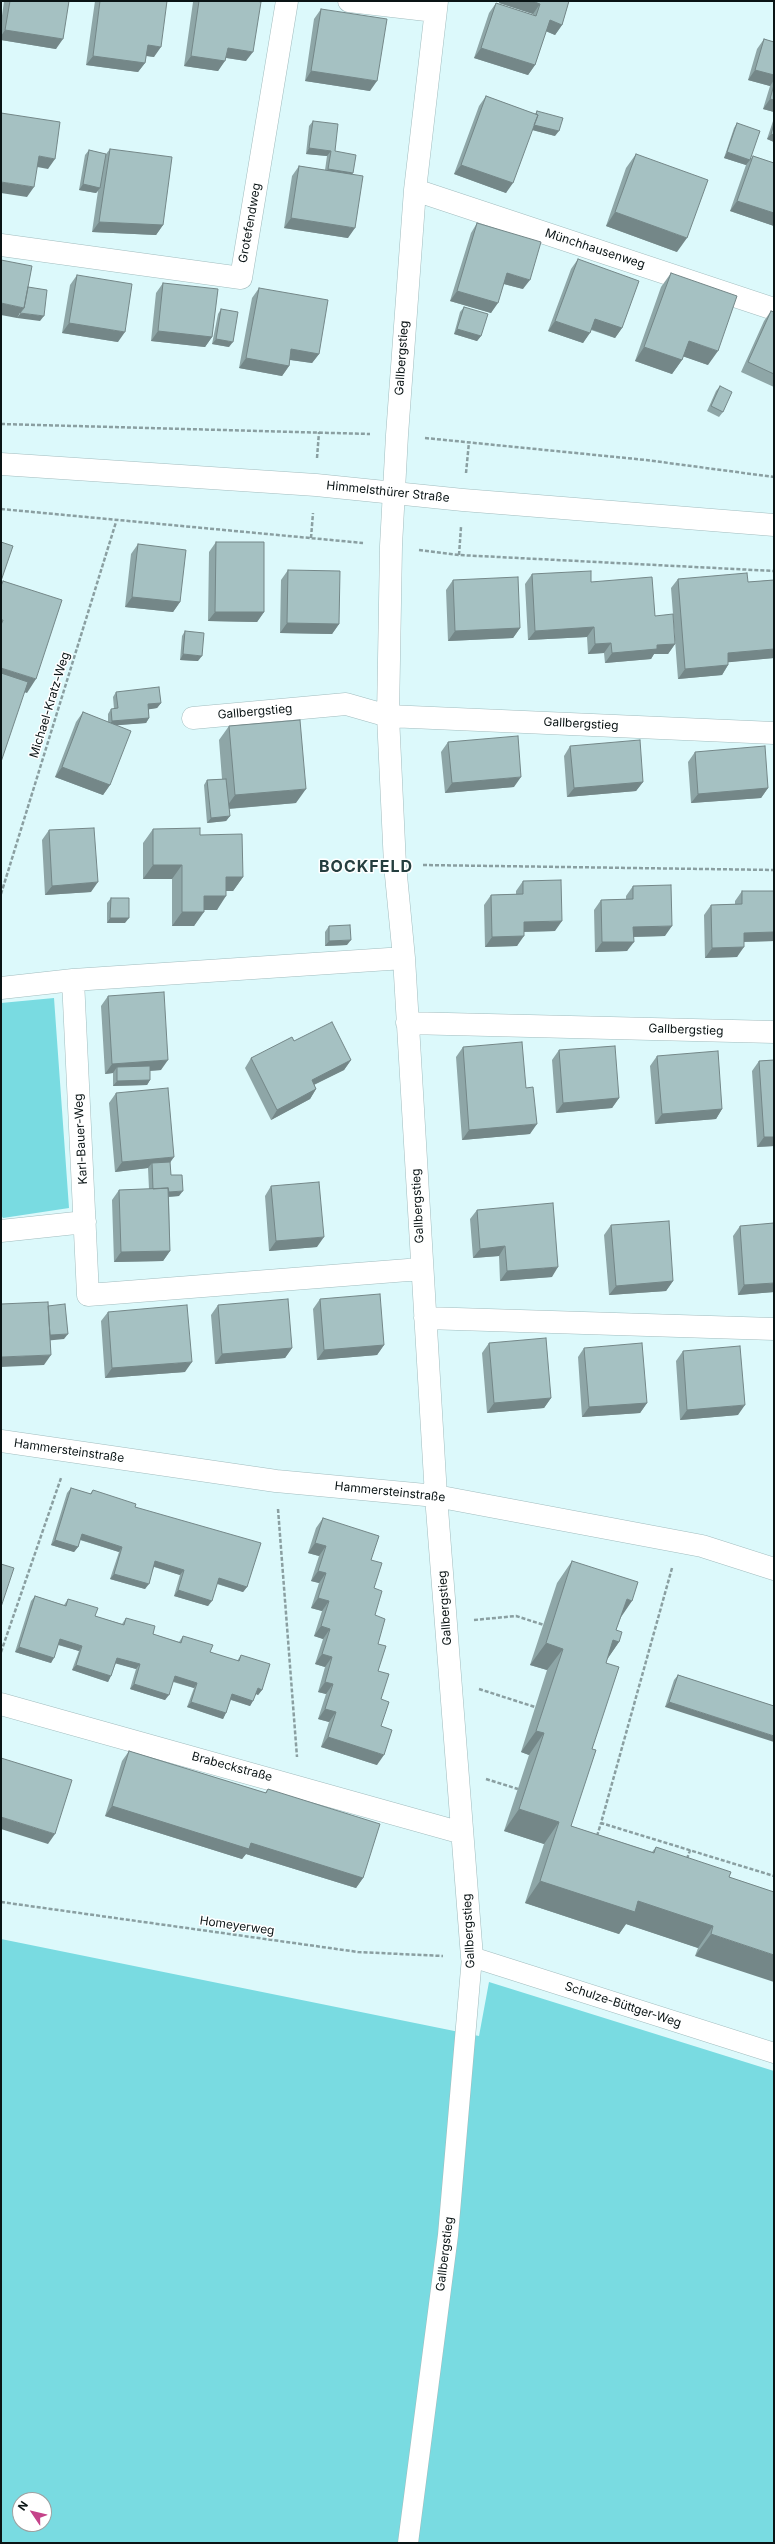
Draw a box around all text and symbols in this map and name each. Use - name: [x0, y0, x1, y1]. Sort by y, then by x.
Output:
- street label: Grotefendweg: [236, 182, 264, 264]
- street label: Münchhausenweg: [543, 226, 647, 272]
- street label: Gallbergstieg: [392, 320, 412, 396]
- street label: Himmelsthürer Straße: [326, 478, 450, 506]
- street label: Michael-Kratz-Weg: [27, 650, 73, 760]
- street label: Gallbergstieg: [217, 702, 293, 722]
- street label: Gallbergstieg: [543, 715, 619, 733]
- district label: BOCKFELD: [319, 857, 413, 877]
- street label: Gallbergstieg: [648, 1021, 724, 1039]
- street label: Karl-Bauer-Weg: [71, 1093, 91, 1185]
- street label: Gallbergstieg: [409, 1168, 427, 1244]
- street label: Hammersteinstraße: [13, 1436, 125, 1466]
- street label: Hammersteinstraße: [334, 1479, 446, 1505]
- street label: Gallbergstieg: [435, 1570, 455, 1646]
- street label: Brabeckstraße: [190, 1749, 274, 1785]
- street label: Gallbergstieg: [460, 1893, 478, 1969]
- street label: Homeyerweg: [199, 1914, 275, 1938]
- street label: Schulze-Büttger-Weg: [563, 1979, 683, 2031]
- street label: Gallbergstieg: [433, 2216, 457, 2292]
- north arrow: [12, 2492, 52, 2532]
- text: N: [15, 2498, 31, 2513]

